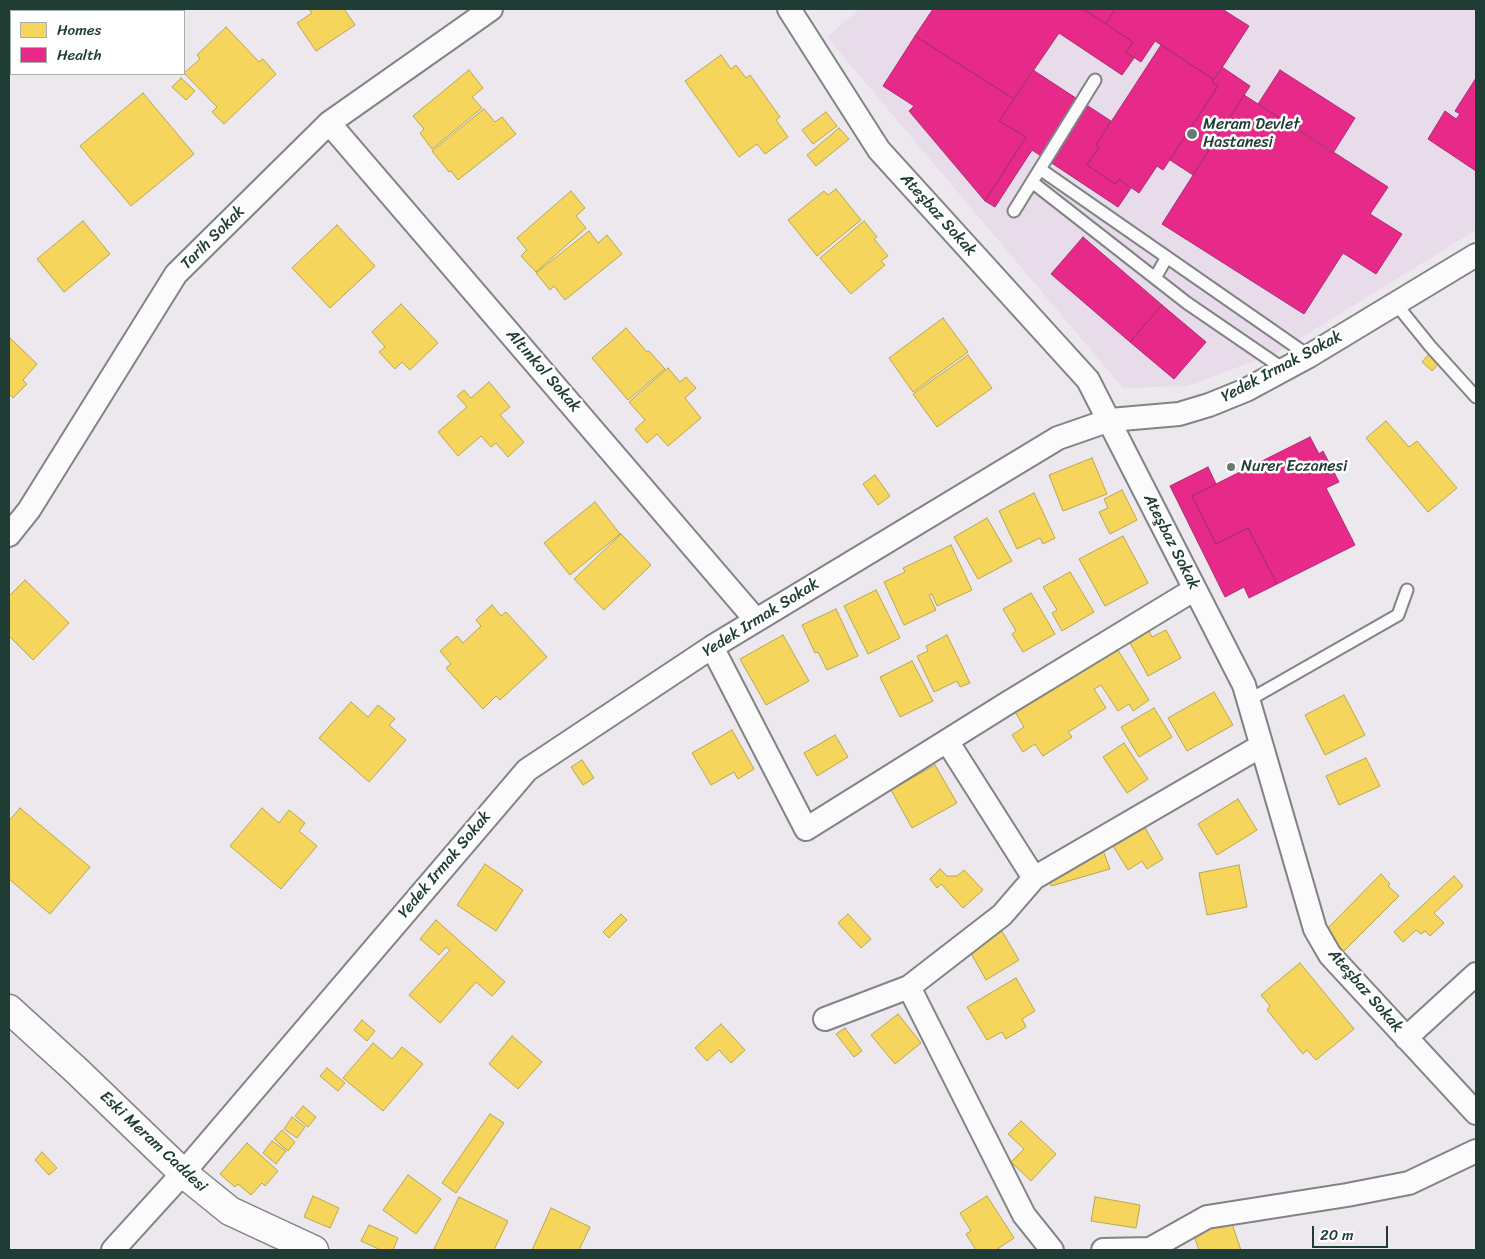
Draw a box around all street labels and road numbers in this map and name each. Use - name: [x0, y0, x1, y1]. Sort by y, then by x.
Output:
- street label: Ateşbaz Sokak: [896, 170, 980, 260]
- street label: Tarih Sokak: [177, 202, 249, 274]
- street label: Altınkol Sokak: [502, 326, 584, 416]
- street label: Yedek Irmak Sokak: [1218, 327, 1346, 407]
- street label: Ateşbaz Sokak: [1139, 491, 1203, 593]
- street label: Yedek Irmak Sokak: [699, 574, 823, 662]
- street label: Yedek Irmak Sokak: [395, 808, 495, 922]
- street label: Ateşbaz Sokak: [1323, 945, 1407, 1037]
- street label: Eski Meram Caddesi: [95, 1087, 211, 1197]

